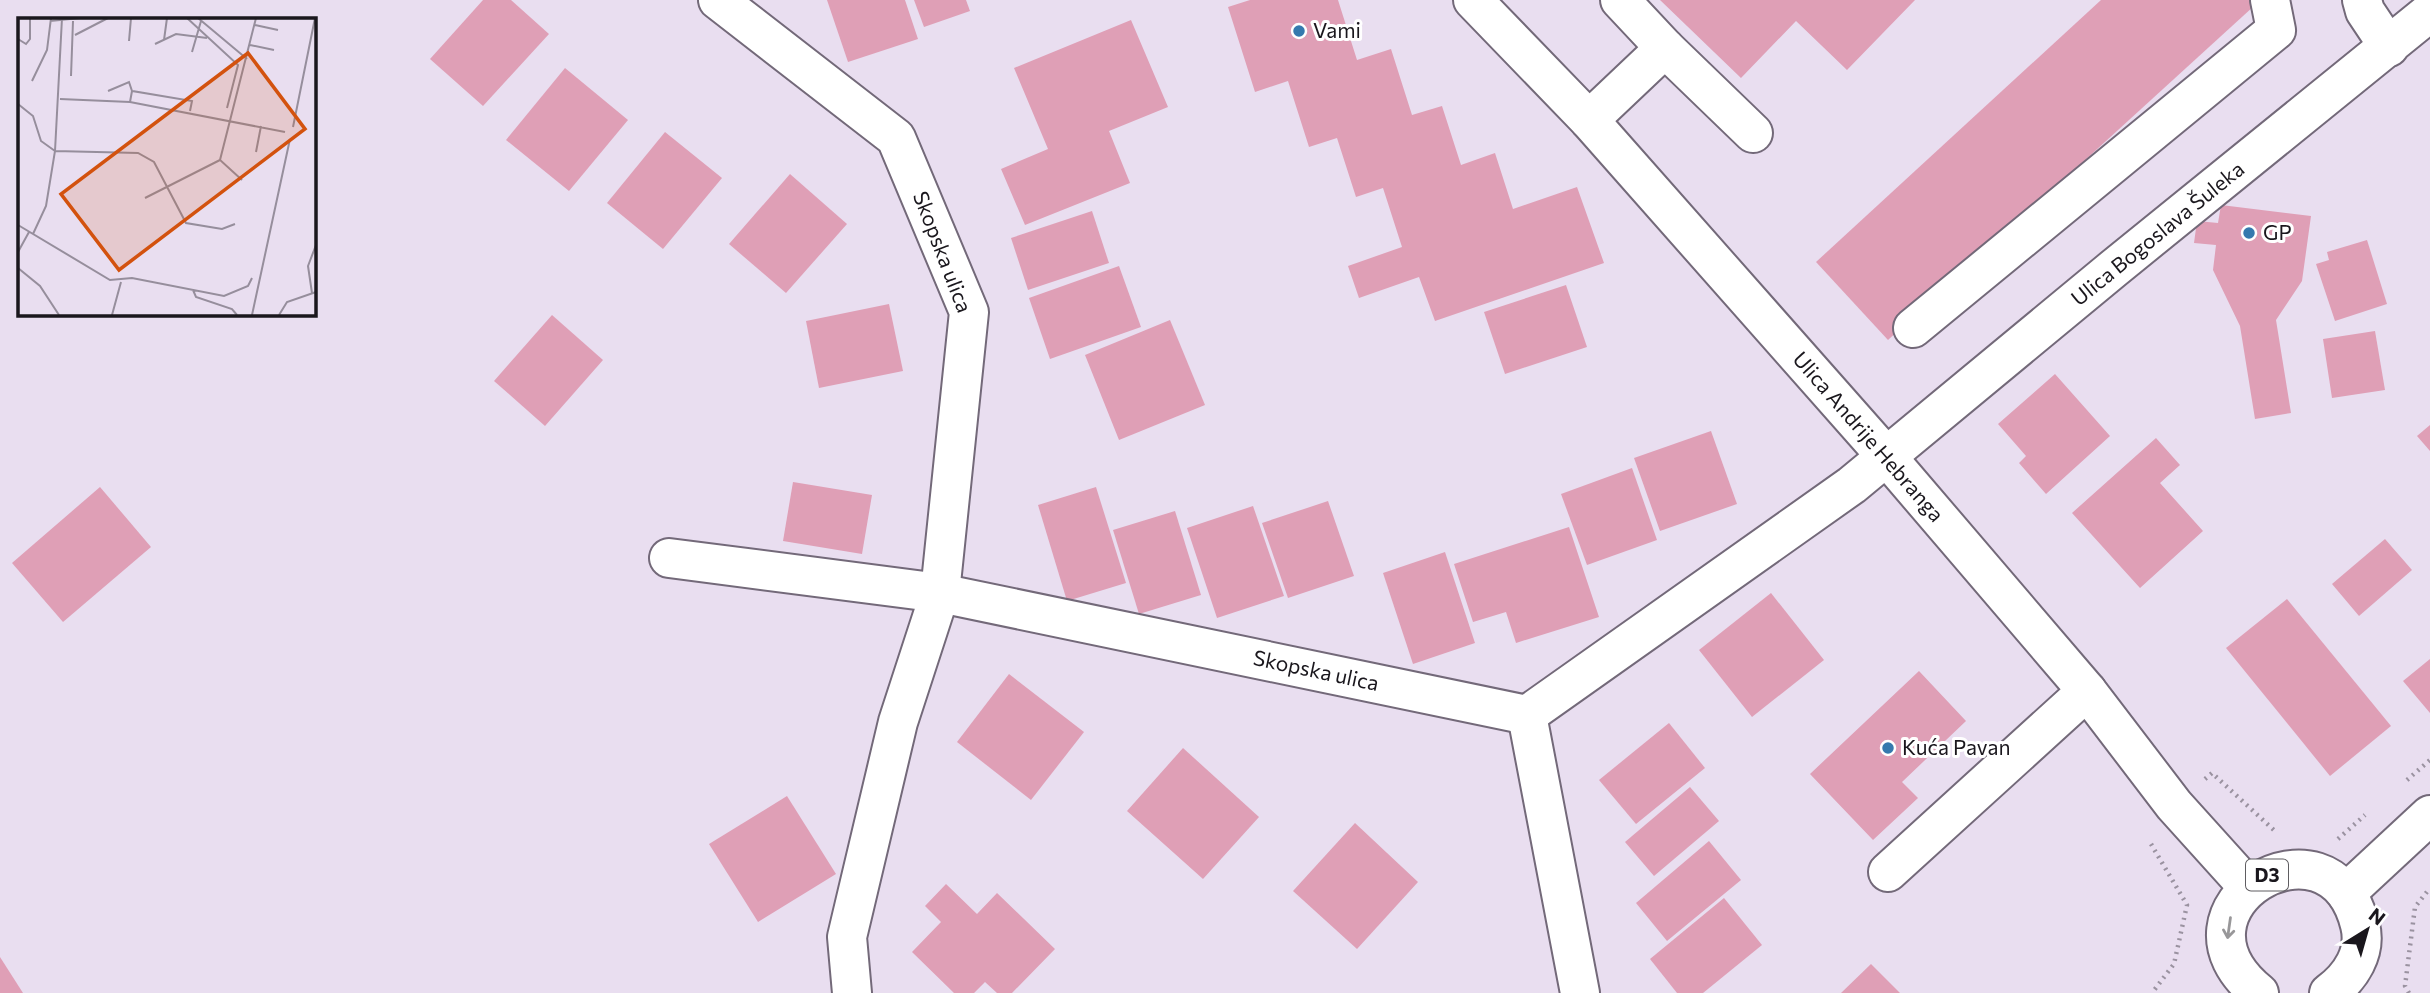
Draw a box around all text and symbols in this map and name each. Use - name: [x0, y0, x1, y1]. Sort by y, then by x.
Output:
- place label: Vami: [1313, 17, 1361, 42]
- inset map: [18, 18, 315, 315]
- marker: Vami: [1291, 23, 1307, 39]
- street label: Ulica Bogoslava Šuleka: [2066, 155, 2249, 310]
- street label: Skopska ulica: [909, 187, 978, 316]
- place label: GP: [2263, 219, 2292, 244]
- marker: GP: [2241, 225, 2257, 241]
- street label: Ulica Andrije Hebranga: [1789, 346, 1950, 526]
- street label: Skopska ulica: [1251, 644, 1381, 695]
- place label: Kuća Pavan: [1902, 734, 2010, 759]
- marker: Kuća Pavan: [1880, 740, 1896, 756]
- road number: D3: [2246, 860, 2288, 890]
- north arrow: [2332, 895, 2402, 965]
- text: N: [2365, 903, 2390, 930]
- one-way arrow: [2223, 916, 2236, 939]

